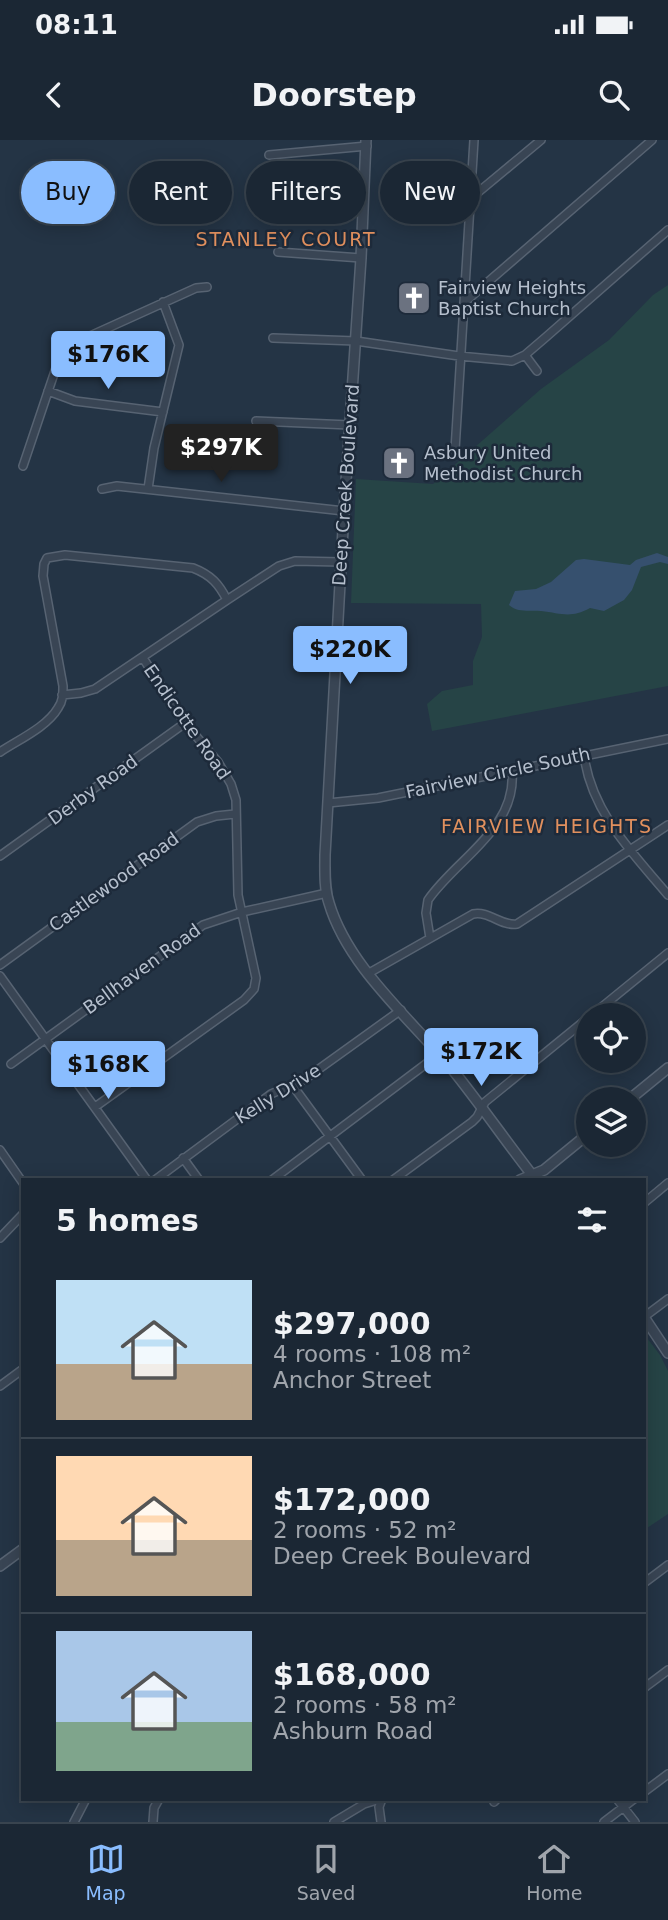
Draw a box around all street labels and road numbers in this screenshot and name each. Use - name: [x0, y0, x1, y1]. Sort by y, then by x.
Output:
- street label: Deep Creek Boulevard: [328, 383, 363, 586]
- street label: Endicotte Road: [140, 660, 235, 784]
- street label: Fairview Circle South: [404, 743, 592, 802]
- street label: Derby Road: [44, 750, 141, 829]
- street label: Castlewood Road: [45, 827, 183, 936]
- street label: Bellhaven Road: [79, 919, 204, 1018]
- street label: Kelly Drive: [231, 1059, 324, 1128]

